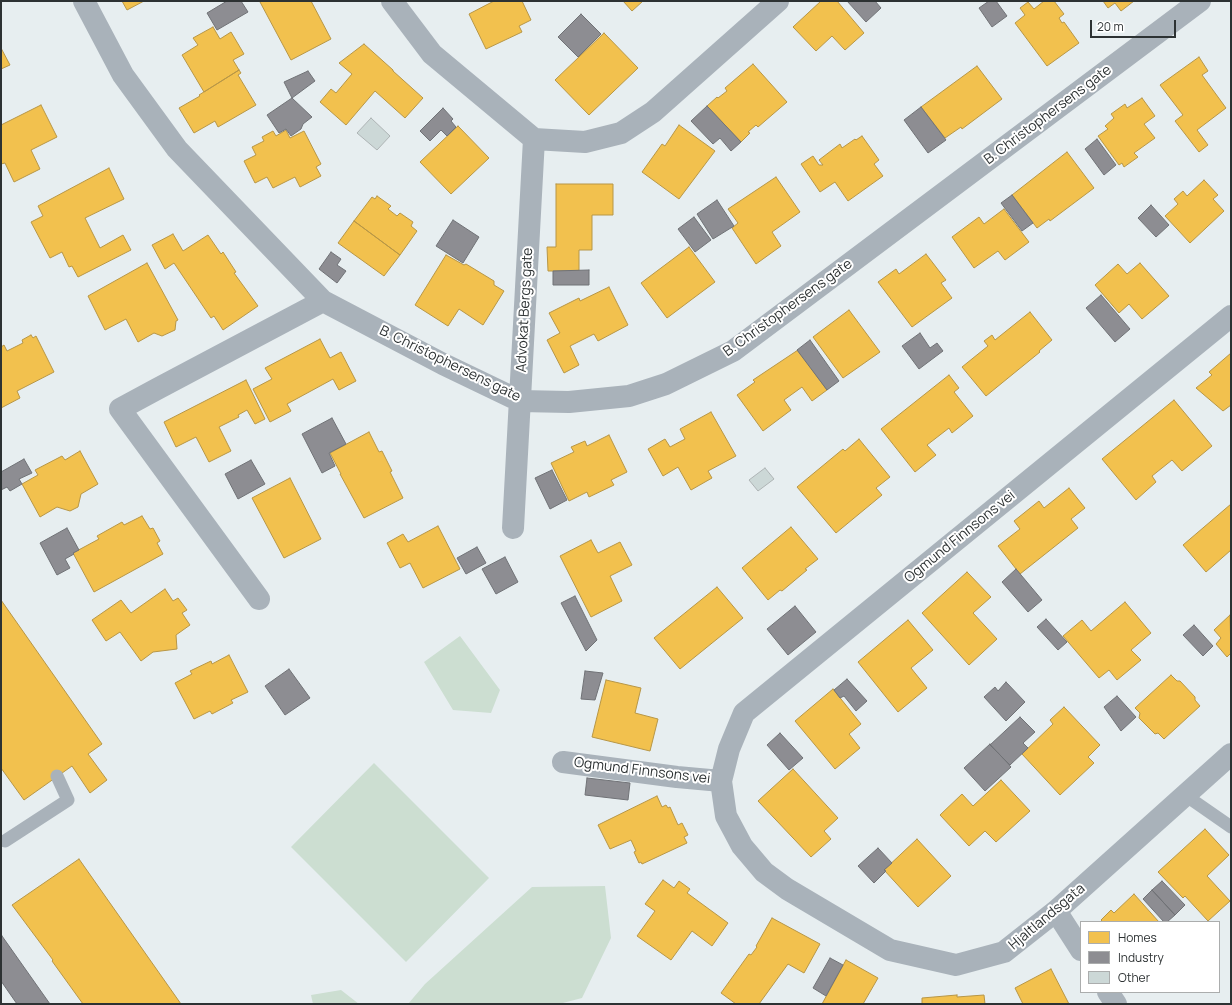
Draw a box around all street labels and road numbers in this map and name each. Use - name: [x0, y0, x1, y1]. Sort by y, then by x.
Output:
- street label: B. Christophersens gate: [981, 62, 1115, 168]
- street label: Advokat Bergs gate: [513, 247, 537, 373]
- street label: B. Christophersens gate: [720, 256, 856, 360]
- street label: B. Christophersens gate: [377, 322, 523, 406]
- street label: Ogmund Finnsons vei: [901, 487, 1019, 587]
- street label: Ogmund Finnsons vei: [573, 754, 711, 788]
- street label: Hjaltlandsgata: [1006, 880, 1088, 954]

